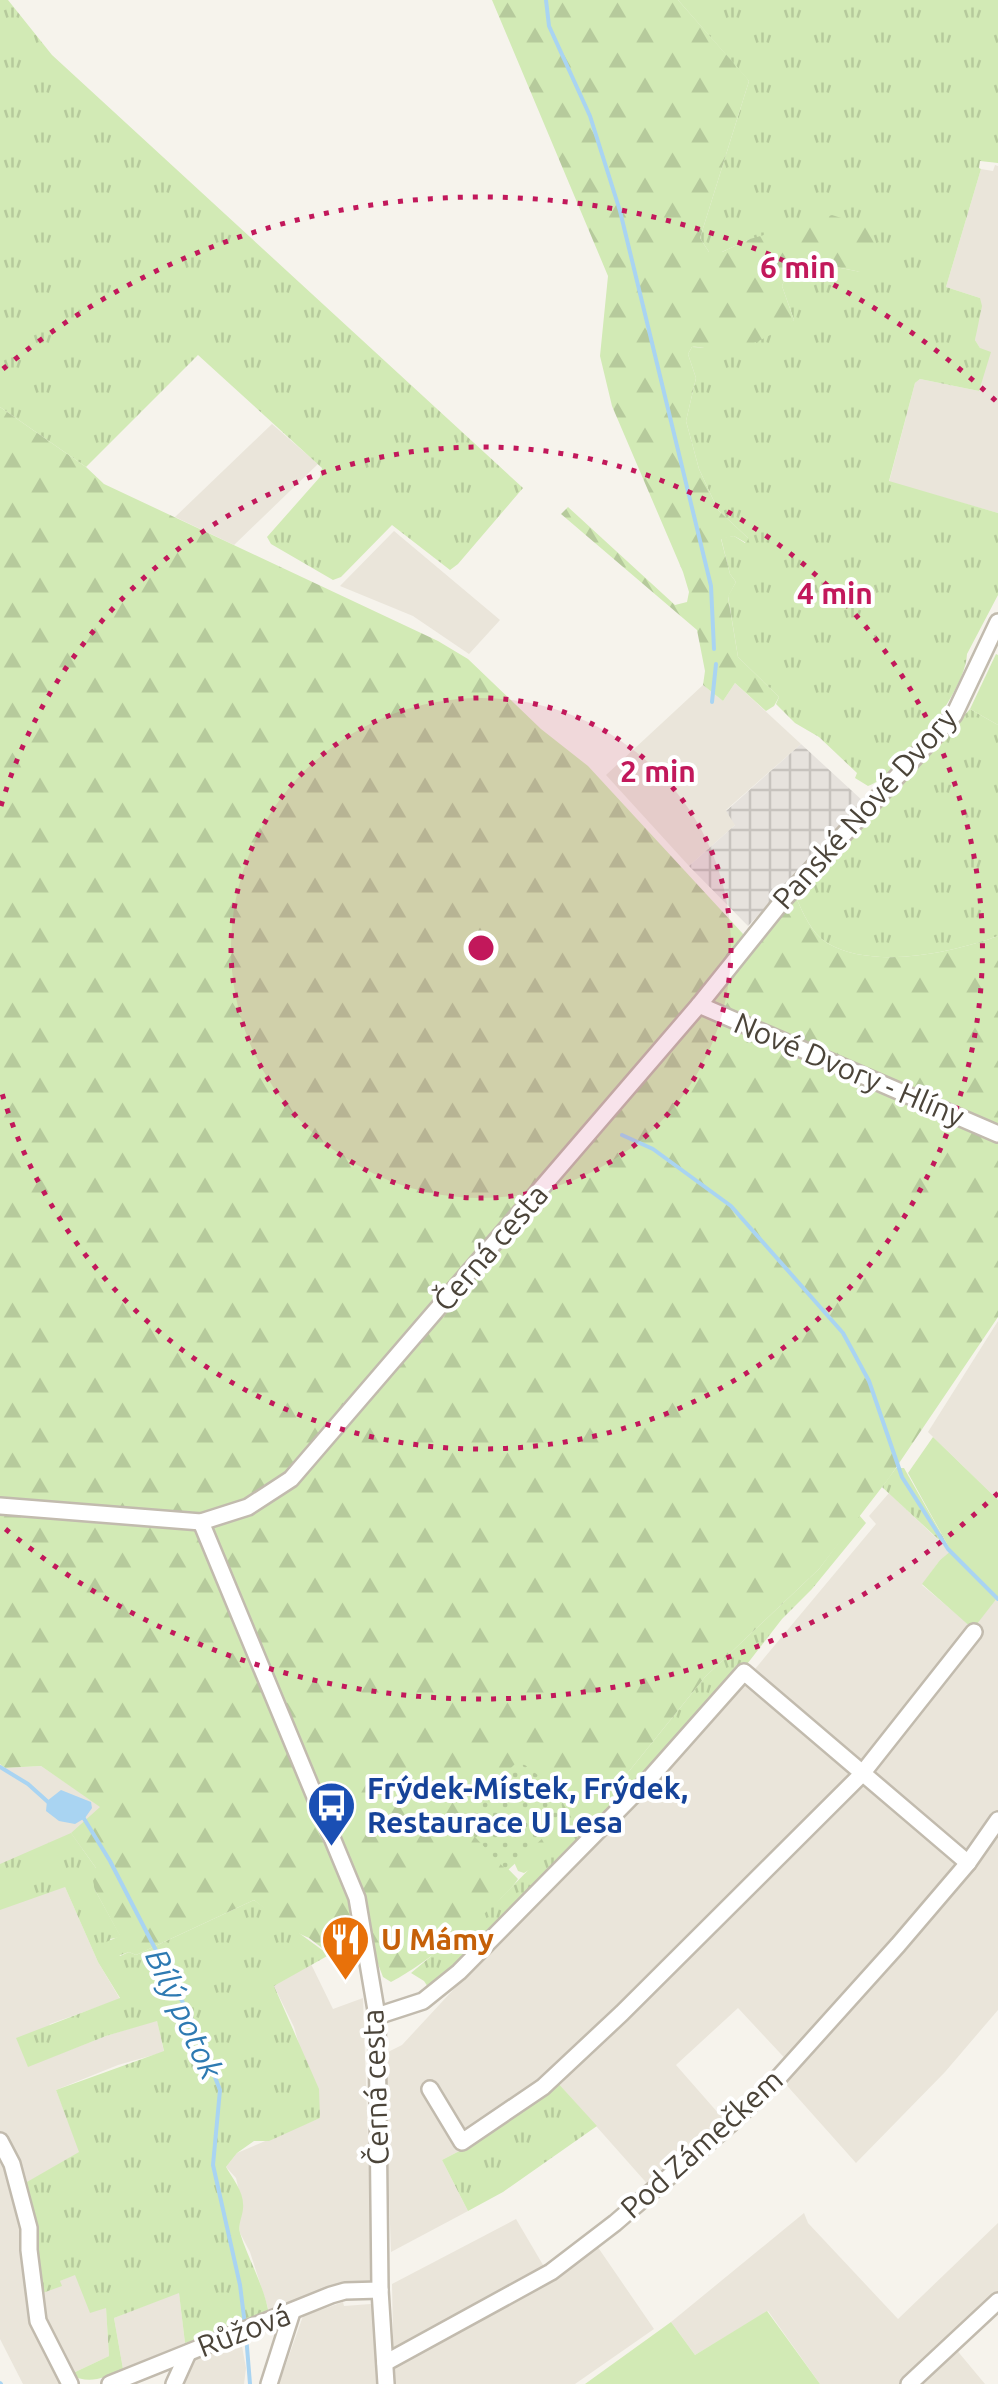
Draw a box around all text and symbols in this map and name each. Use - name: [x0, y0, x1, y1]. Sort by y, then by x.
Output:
- text: 6 min: [760, 250, 836, 284]
- text: 4 min: [797, 576, 873, 610]
- street label: Panské Nové Dvory: [765, 701, 963, 916]
- text: 2 min: [620, 754, 696, 788]
- centre of rings: [463, 930, 499, 966]
- street label: Nové Dvory - Hlíny: [729, 1005, 970, 1133]
- street label: Černá cesta: [426, 1177, 554, 1317]
- place label: Frýdek-Místek, Frýdek, Restaurace U Lesa: [367, 1771, 688, 1839]
- bus stop icon: Frýdek-Místek, Frýdek, Restaurace U Lesa: [306, 1780, 358, 1848]
- restaurant icon: U Mámy: [320, 1914, 372, 1982]
- place label: U Mámy: [381, 1922, 494, 1956]
- water label: Bílý potok: [139, 1943, 231, 2085]
- street label: Černá cesta: [355, 2008, 395, 2166]
- street label: Pod Zámečkem: [614, 2062, 789, 2225]
- street label: Růžová: [192, 2297, 295, 2363]

